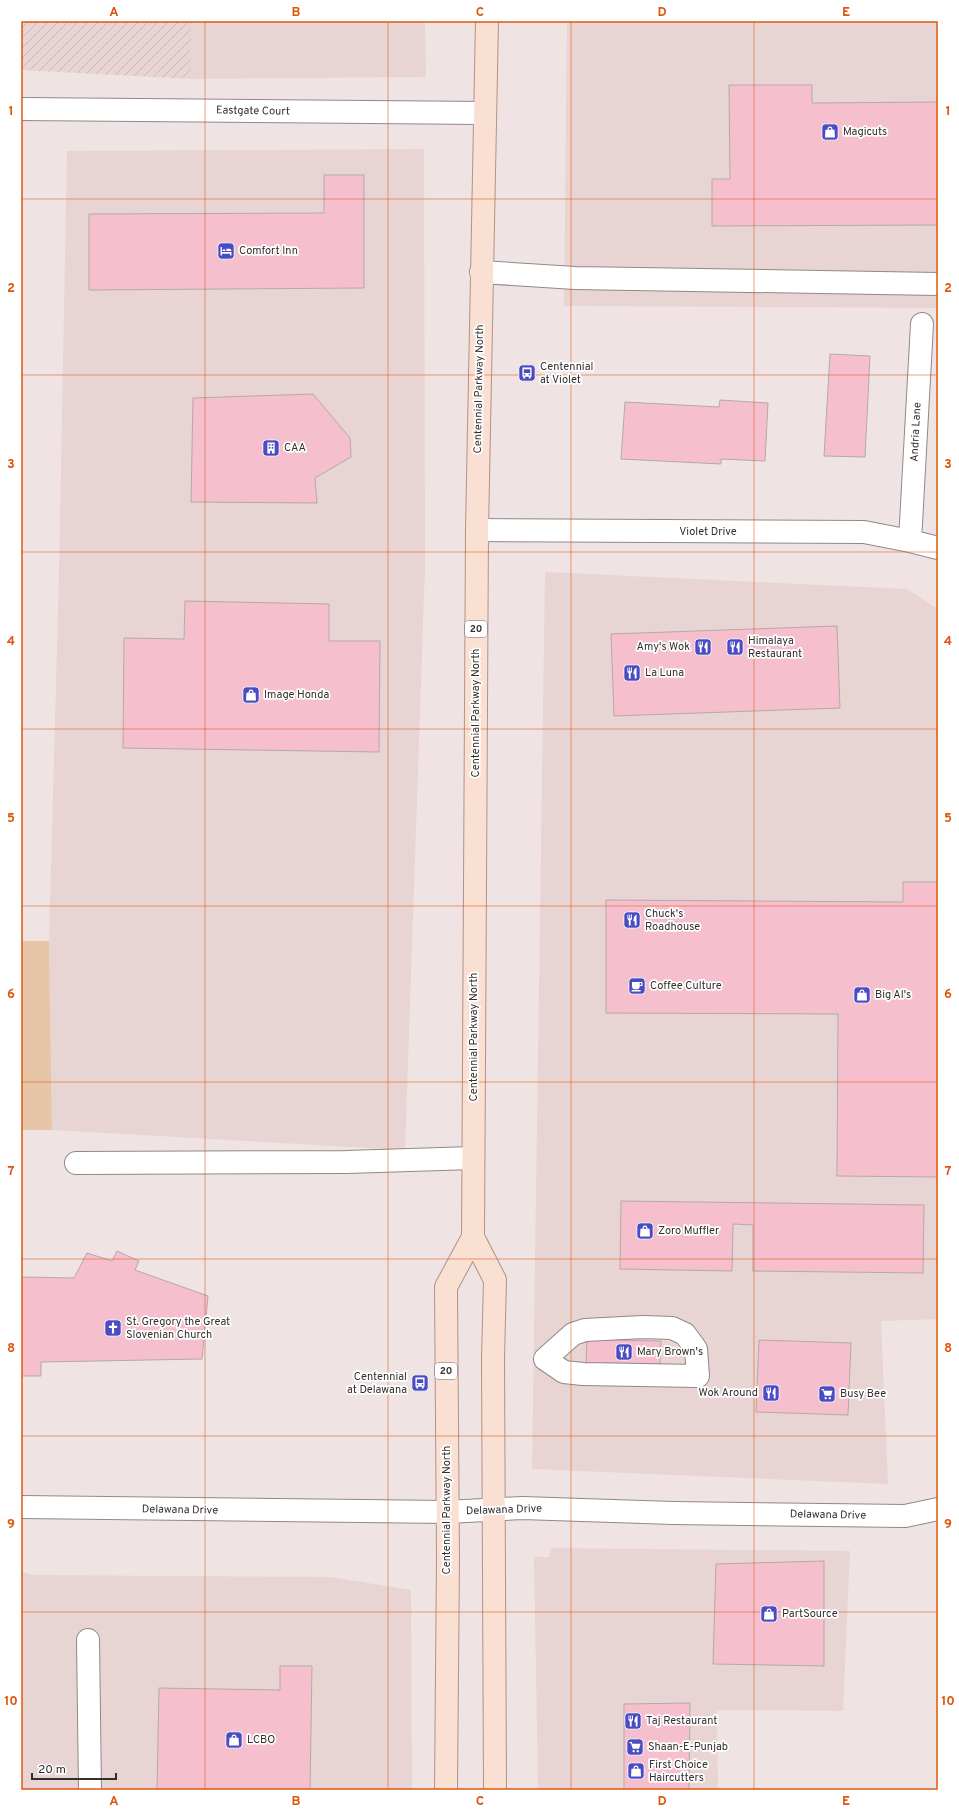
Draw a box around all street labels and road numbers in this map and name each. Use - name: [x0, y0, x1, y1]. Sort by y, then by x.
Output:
- street label: Eastgate Court: [216, 103, 290, 119]
- street label: Centennial Parkway North: [471, 324, 487, 454]
- street label: Andria Lane: [907, 402, 925, 462]
- street label: Violet Drive: [679, 525, 737, 539]
- road number: 20: [465, 621, 487, 637]
- street label: Centennial Parkway North: [469, 649, 483, 777]
- street label: Centennial Parkway North: [467, 973, 481, 1101]
- road number: 20: [435, 1363, 457, 1379]
- street label: Centennial Parkway North: [440, 1446, 454, 1574]
- street label: Delawana Drive: [142, 1502, 218, 1518]
- street label: Delawana Drive: [466, 1502, 542, 1518]
- street label: Delawana Drive: [790, 1507, 866, 1523]

